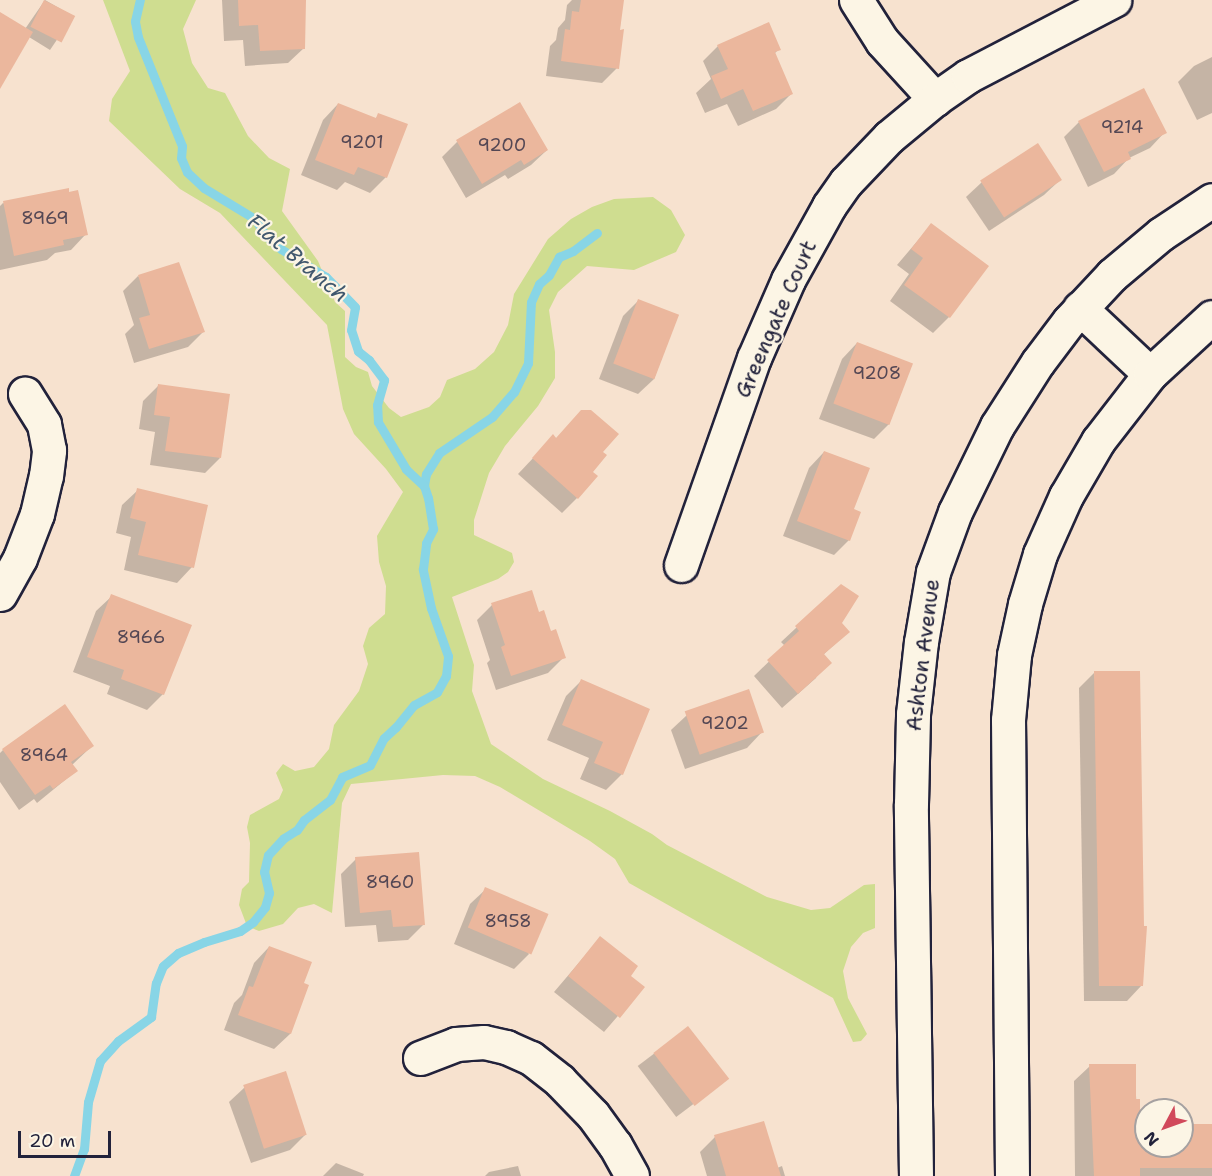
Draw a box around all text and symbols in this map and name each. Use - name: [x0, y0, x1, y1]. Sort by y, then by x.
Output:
- house number: 9214: [1101, 116, 1143, 138]
- house number: 9201: [340, 131, 384, 153]
- house number: 9200: [478, 134, 526, 156]
- house number: 8969: [21, 207, 69, 229]
- water label: Flat Branch: [242, 208, 354, 308]
- street label: Greengate Court: [730, 236, 822, 402]
- house number: 9208: [853, 362, 901, 384]
- street label: Ashton Avenue: [901, 577, 945, 733]
- house number: 8966: [117, 626, 165, 648]
- house number: 9202: [701, 712, 749, 734]
- house number: 8964: [20, 744, 68, 766]
- house number: 8960: [366, 871, 414, 893]
- house number: 8958: [484, 910, 532, 932]
- north arrow: [1134, 1098, 1194, 1158]
- scale bar: [21, 1119, 114, 1157]
- text: N: [1139, 1127, 1164, 1151]
- text: 20 m: [29, 1129, 75, 1153]

